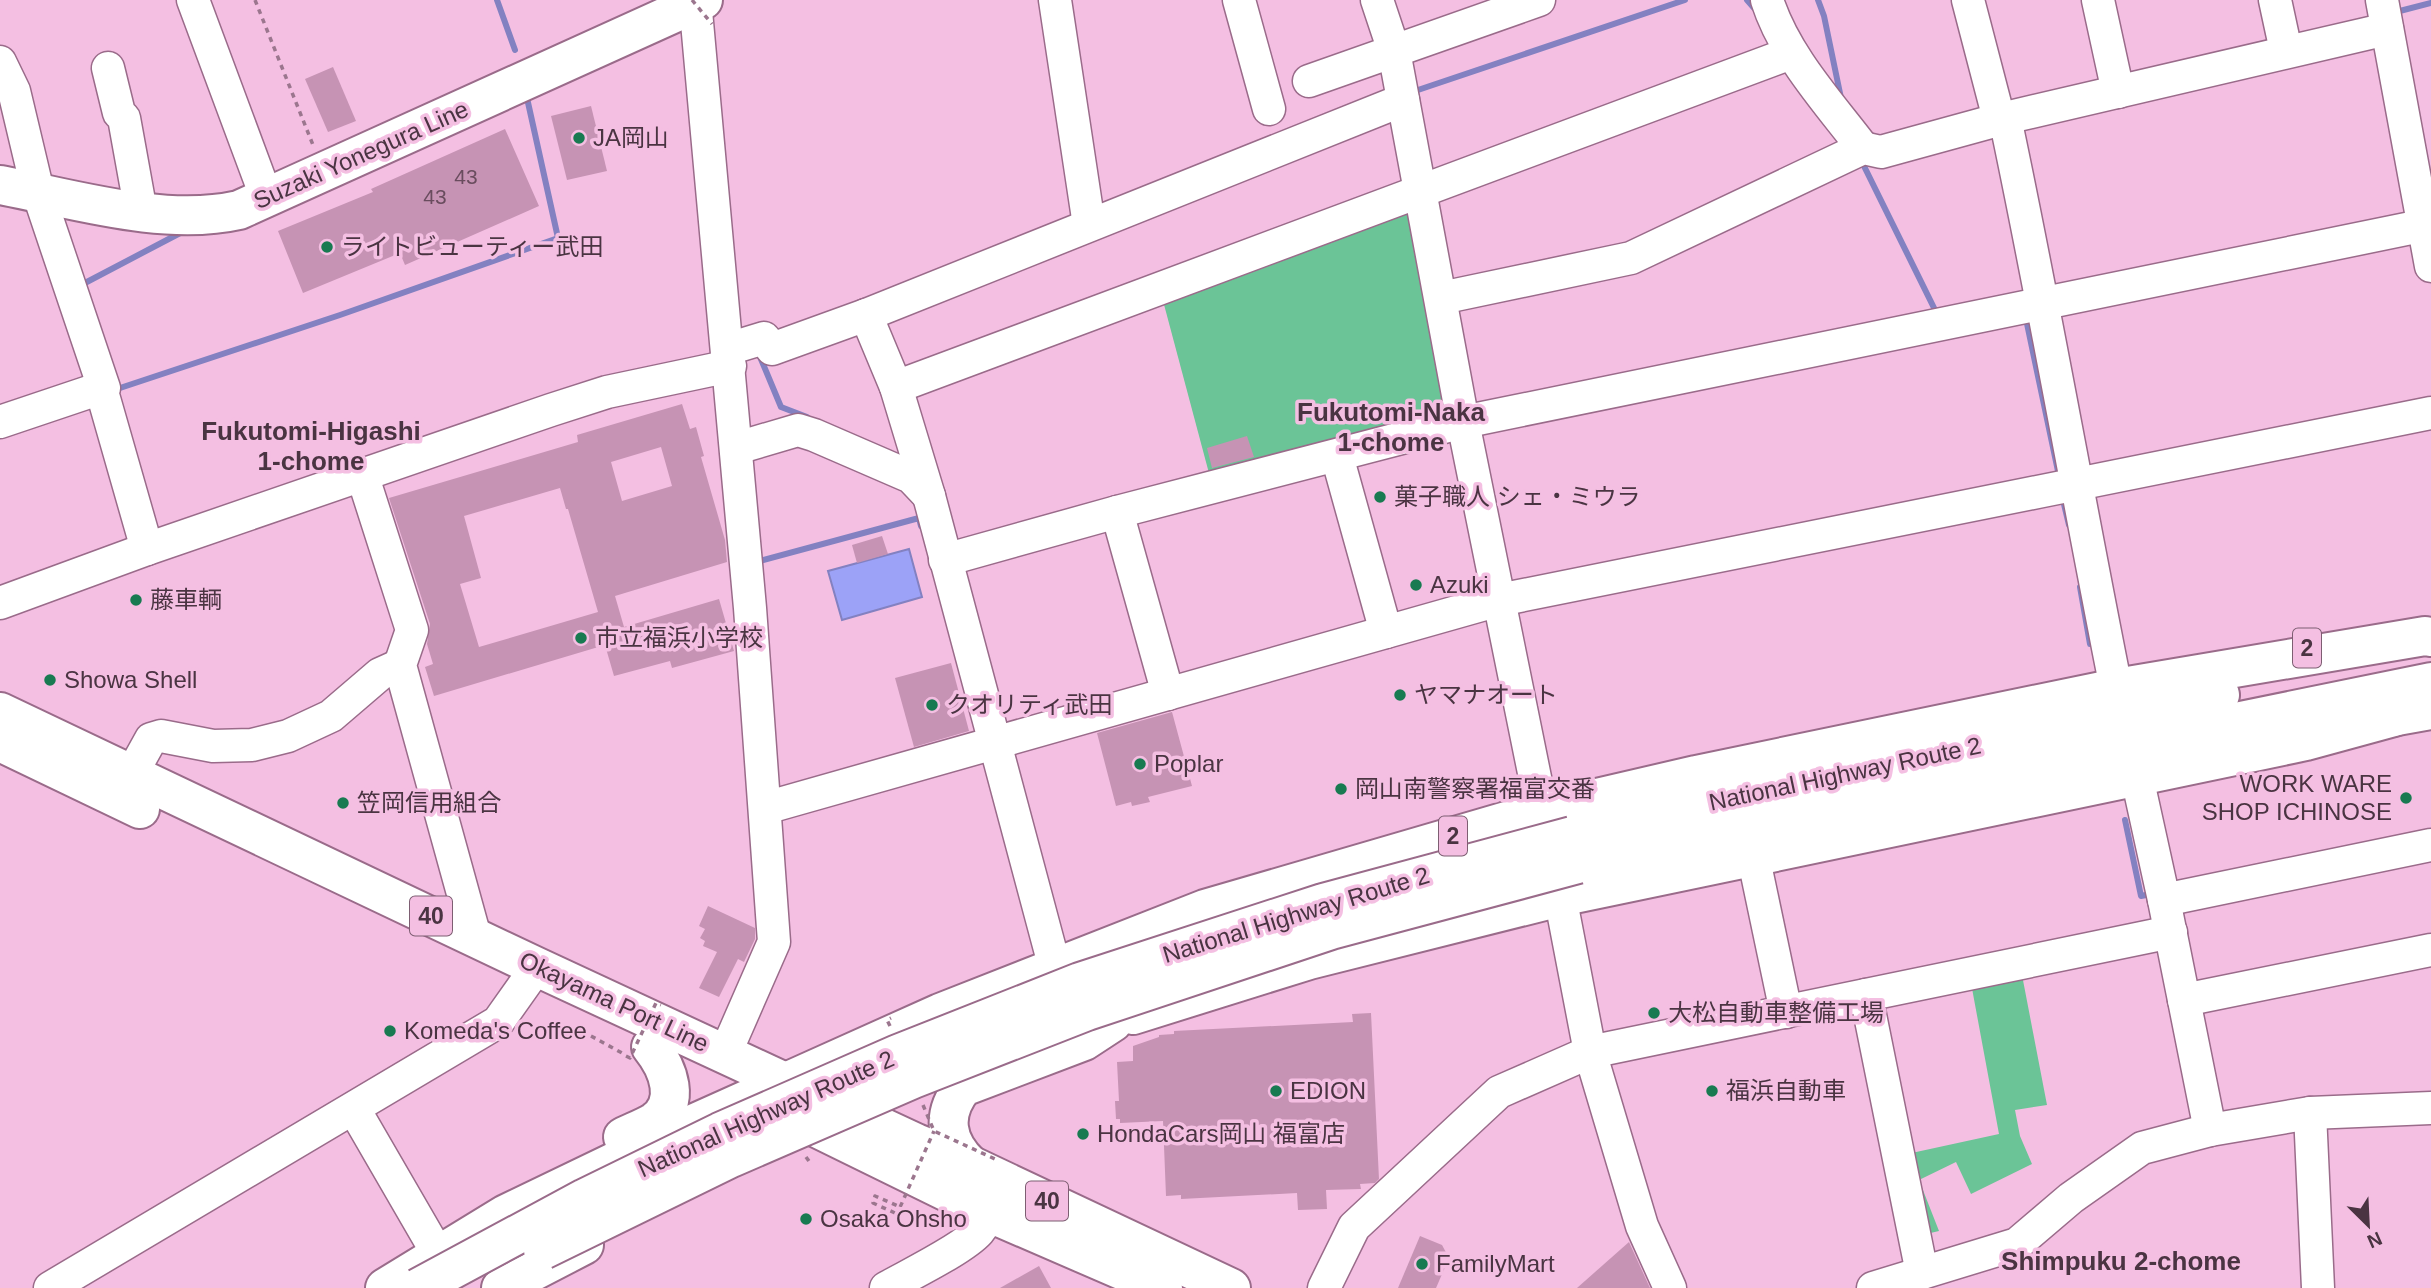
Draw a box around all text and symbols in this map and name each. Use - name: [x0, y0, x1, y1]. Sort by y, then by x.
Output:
- street label: Suzaki Yonegura Line: [249, 95, 472, 214]
- place label: JA岡山: [593, 124, 669, 151]
- marker: JA岡山: [571, 130, 587, 146]
- house number: 43: [454, 165, 478, 188]
- house number: 43: [423, 185, 447, 208]
- place label: ライトビューティー武田: [341, 233, 604, 260]
- marker: ライトビューティー武田: [319, 239, 335, 255]
- district label: Fukutomi-Naka 1-chome: [1297, 397, 1485, 457]
- district label: Fukutomi-Higashi 1-chome: [201, 416, 421, 476]
- place label: 菓子職人 シェ・ミウラ: [1394, 483, 1641, 510]
- marker: 菓子職人 シェ・ミウラ: [1372, 489, 1388, 505]
- place label: Azuki: [1430, 571, 1489, 598]
- marker: Azuki: [1408, 577, 1424, 593]
- place label: 藤車輌: [150, 586, 222, 613]
- marker: 藤車輌: [128, 592, 144, 608]
- place label: 市立福浜小学校: [595, 624, 763, 651]
- road number: 2: [2293, 628, 2321, 668]
- marker: 市立福浜小学校: [573, 630, 589, 646]
- place label: Showa Shell: [64, 666, 197, 693]
- marker: Showa Shell: [42, 672, 58, 688]
- place label: ヤマナオート: [1414, 681, 1558, 708]
- marker: ヤマナオート: [1392, 687, 1408, 703]
- place label: クオリティ武田: [946, 691, 1113, 718]
- marker: クオリティ武田: [924, 697, 940, 713]
- street label: National Highway Route 2: [1706, 731, 1983, 816]
- place label: Poplar: [1154, 750, 1223, 777]
- marker: Poplar: [1132, 756, 1148, 772]
- place label: WORK WARE SHOP ICHINOSE: [2202, 770, 2392, 825]
- place label: 岡山南警察署福富交番: [1355, 775, 1595, 802]
- marker: 岡山南警察署福富交番: [1333, 781, 1349, 797]
- place label: 笠岡信用組合: [357, 789, 501, 816]
- marker: WORK WARE SHOP ICHINOSE: [2398, 790, 2414, 806]
- marker: 笠岡信用組合: [335, 795, 351, 811]
- road number: 2: [1439, 816, 1467, 856]
- street label: National Highway Route 2: [1159, 861, 1432, 968]
- road number: 40: [410, 897, 452, 936]
- street label: Okayama Port Line: [515, 946, 713, 1057]
- place label: 大松自動車整備工場: [1668, 999, 1884, 1026]
- marker: 大松自動車整備工場: [1646, 1005, 1662, 1021]
- place label: Komeda's Coffee: [404, 1017, 587, 1044]
- marker: Komeda's Coffee: [382, 1023, 398, 1039]
- street label: National Highway Route 2: [634, 1045, 898, 1182]
- place label: EDION: [1290, 1077, 1366, 1104]
- place label: 福浜自動車: [1726, 1077, 1846, 1104]
- marker: EDION: [1268, 1083, 1284, 1099]
- marker: 福浜自動車: [1704, 1083, 1720, 1099]
- place label: HondaCars岡山 福富店: [1097, 1120, 1345, 1147]
- marker: HondaCars岡山 福富店: [1075, 1126, 1091, 1142]
- road number: 40: [1026, 1182, 1068, 1220]
- north arrow: [2333, 1190, 2403, 1260]
- place label: Osaka Ohsho: [820, 1205, 967, 1232]
- marker: Osaka Ohsho: [798, 1211, 814, 1227]
- text: N: [2364, 1228, 2385, 1252]
- district label: Shimpuku 2-chome: [2001, 1246, 2241, 1276]
- place label: FamilyMart: [1436, 1250, 1555, 1277]
- marker: FamilyMart: [1414, 1256, 1430, 1272]

